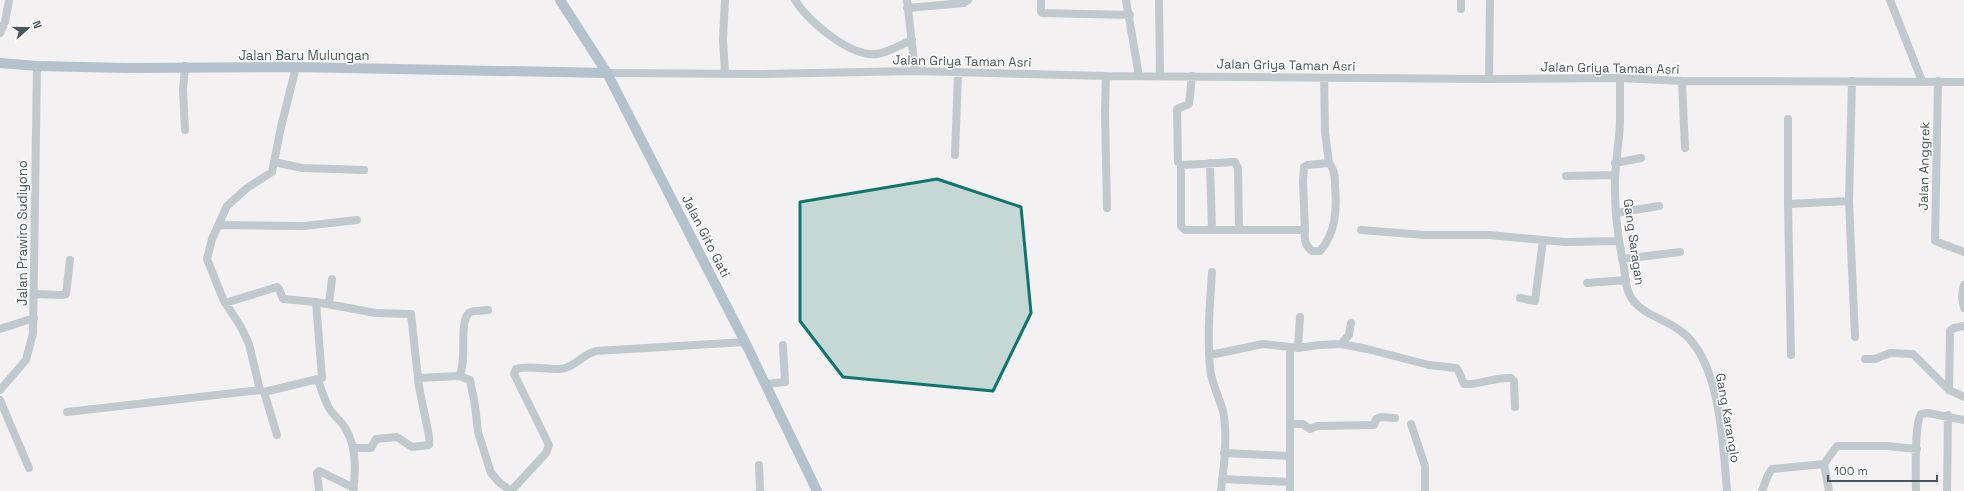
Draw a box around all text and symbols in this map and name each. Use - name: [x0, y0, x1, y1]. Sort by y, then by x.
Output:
- north arrow: [8, 8, 48, 48]
- text: N: [29, 18, 45, 30]
- street label: Jalan Baru Mulungan: [238, 47, 370, 64]
- street label: Jalan Griya Taman Asri: [892, 51, 1032, 71]
- street label: Jalan Griya Taman Asri: [1216, 55, 1356, 75]
- street label: Jalan Griya Taman Asri: [1540, 58, 1680, 78]
- street label: Jalan Anggrek: [1915, 121, 1933, 211]
- street label: Jalan Prawiro Sudiyono: [14, 160, 31, 306]
- street label: Jalan Gito Gati: [678, 192, 734, 280]
- street label: Gang Saragan: [1620, 198, 1648, 286]
- street label: Gang Karanglo: [1712, 372, 1744, 464]
- scale bar: [1828, 457, 1937, 483]
- text: 100 m: [1834, 463, 1868, 479]

